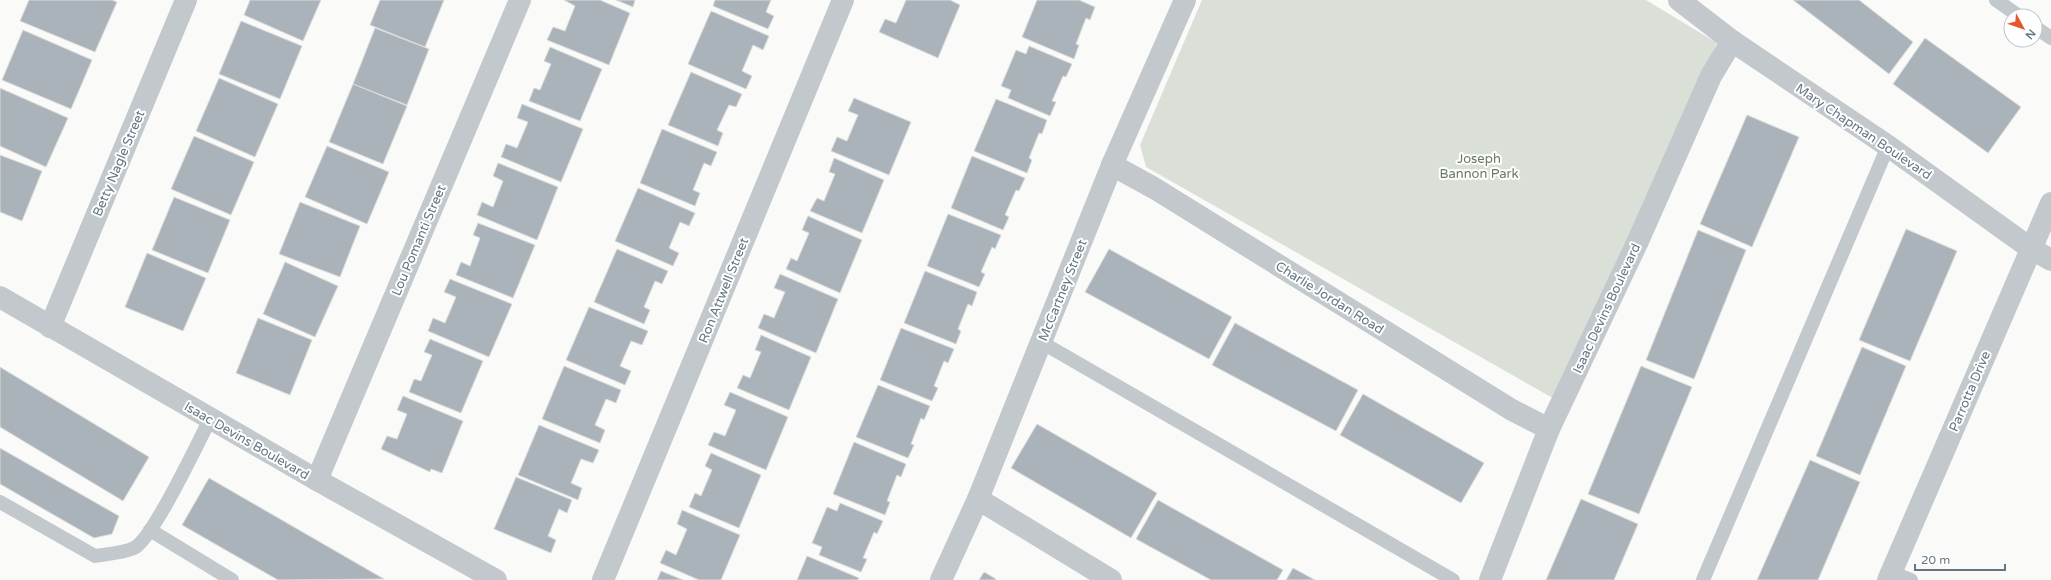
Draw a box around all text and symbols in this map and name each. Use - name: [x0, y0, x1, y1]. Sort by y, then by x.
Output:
- north arrow: [2003, 8, 2043, 48]
- text: N: [2022, 27, 2038, 42]
- street label: Mary Chapman Boulevard: [1792, 80, 1934, 183]
- street label: Betty Nagle Street: [89, 108, 148, 219]
- park label: Joseph Bannon Park: [1439, 151, 1519, 182]
- street label: Lou Pomanti Street: [388, 183, 450, 298]
- street label: Ron Attwell Street: [695, 235, 752, 345]
- street label: McCartney Street: [1035, 237, 1091, 344]
- street label: Isaac Devins Boulevard: [1570, 241, 1644, 376]
- street label: Charlie Jordan Road: [1272, 258, 1387, 338]
- street label: Parrotta Drive: [1946, 349, 1994, 434]
- street label: Isaac Devins Boulevard: [181, 399, 312, 483]
- scale bar: [1915, 546, 2005, 572]
- text: 20 m: [1921, 553, 1950, 567]

